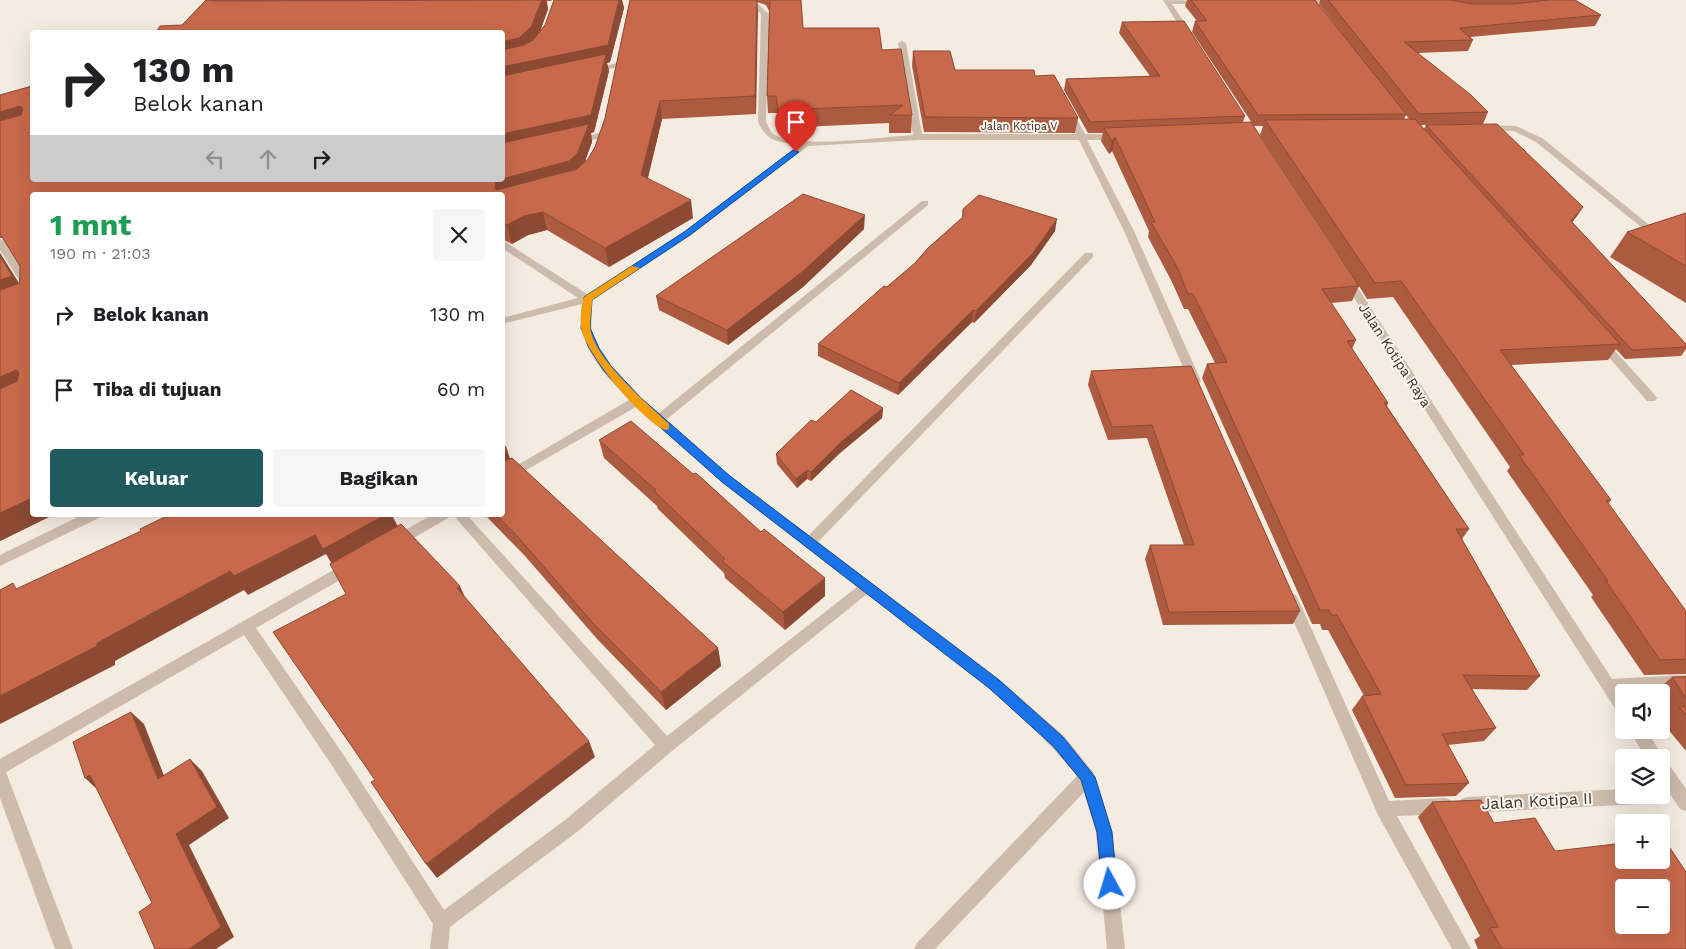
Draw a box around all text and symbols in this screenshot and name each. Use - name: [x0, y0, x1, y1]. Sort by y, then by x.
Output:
- text: 130 m: [133, 49, 234, 91]
- icon: right: [50, 50, 115, 115]
- text: Belok kanan: [133, 91, 264, 116]
- pin: [775, 101, 817, 152]
- icon: arrive: [782, 108, 810, 136]
- street label: Jalan Kotipa V: [981, 120, 1057, 133]
- icon: left: [201, 145, 229, 173]
- icon: ahead: [254, 145, 282, 173]
- icon: right: [307, 145, 335, 173]
- text: 1 mnt: [50, 207, 131, 242]
- button: close: [433, 209, 485, 261]
- text: 190 m · 21:03: [50, 244, 151, 263]
- street label: Jalan Kotipa Raya: [1355, 300, 1435, 410]
- icon: right: [50, 301, 78, 329]
- text: Belok kanan: [93, 303, 209, 326]
- text: 130 m: [430, 303, 485, 326]
- icon: arrive: [50, 376, 78, 404]
- text: Tiba di tujuan: [93, 378, 222, 401]
- text: 60 m: [437, 378, 485, 401]
- button: Keluar: [50, 449, 263, 507]
- button: Bagikan: [273, 449, 485, 507]
- map controls: [1615, 684, 1670, 934]
- button: sound: [1615, 684, 1670, 739]
- button: layers: [1615, 749, 1670, 804]
- street label: Jalan Kotipa II: [1481, 789, 1593, 813]
- button: +: [1615, 814, 1670, 869]
- position arrow: [1083, 857, 1135, 909]
- button: −: [1615, 879, 1670, 934]

